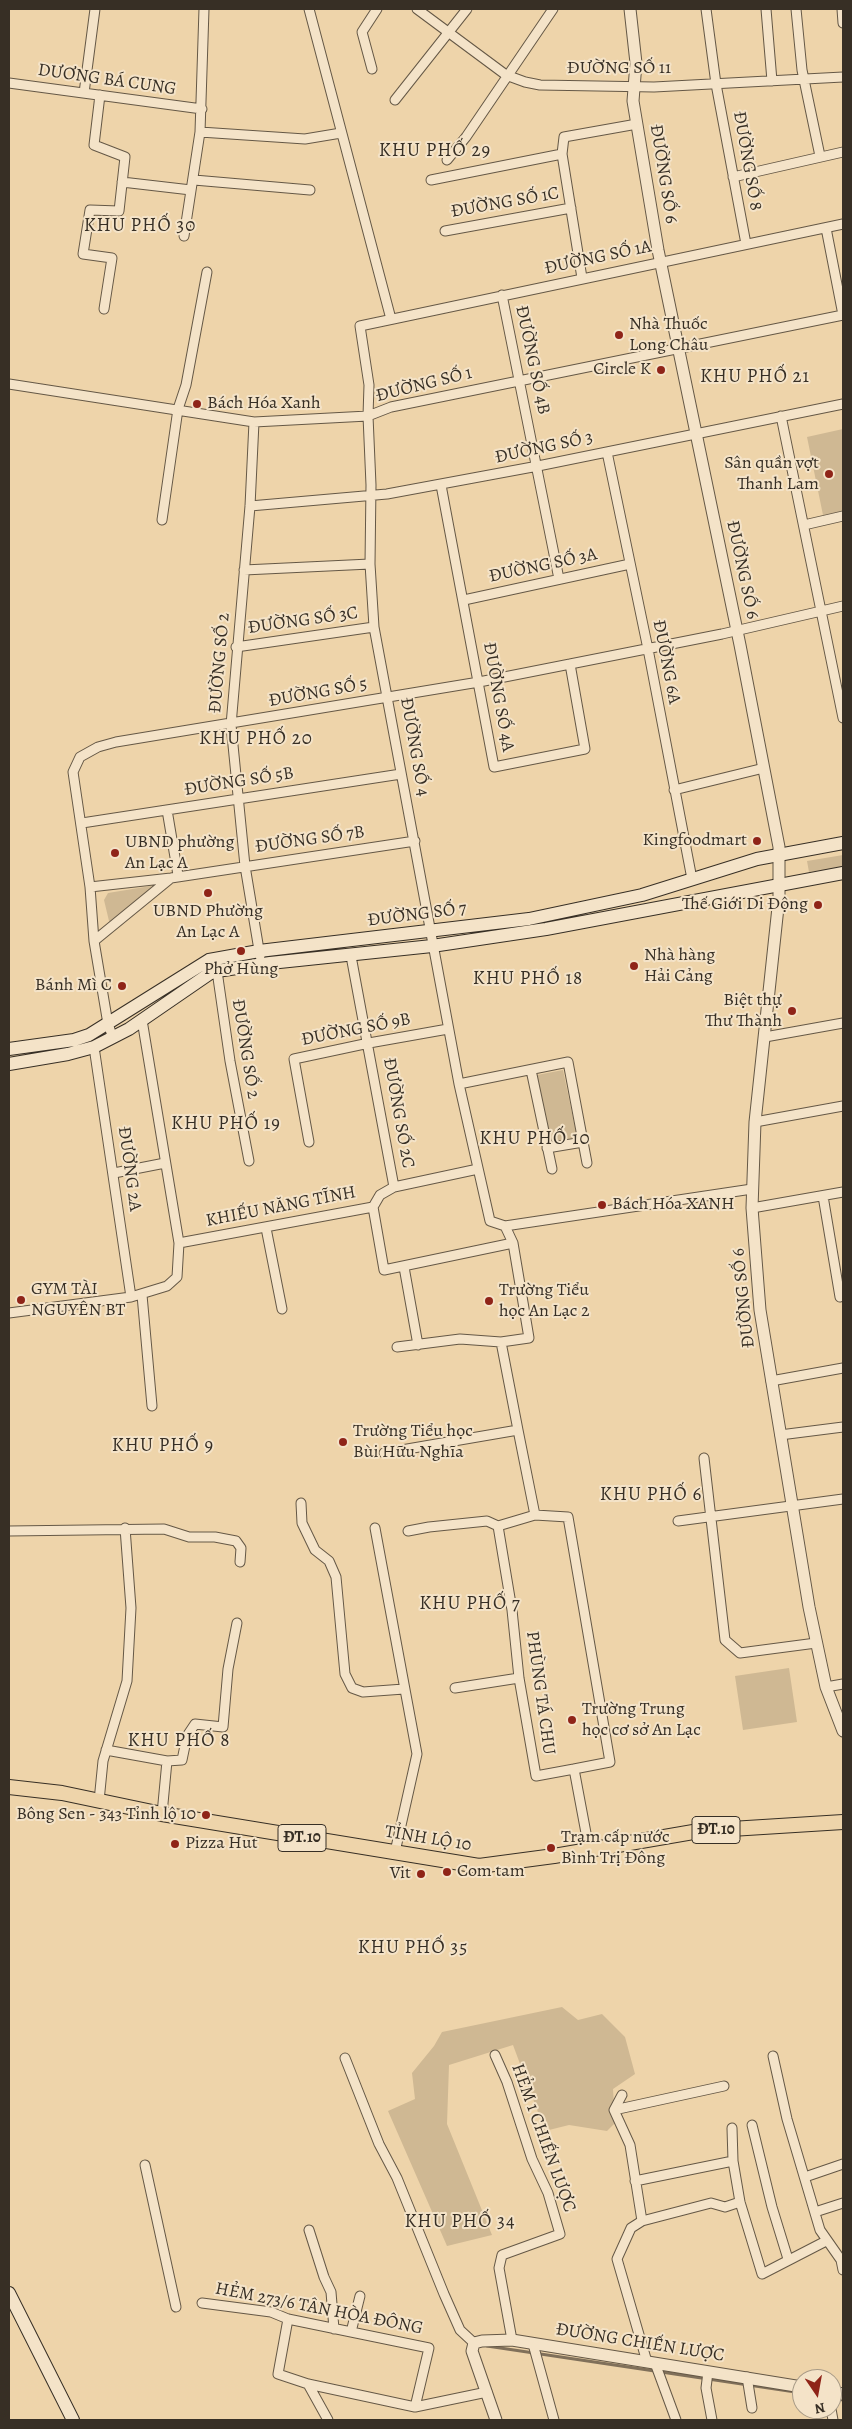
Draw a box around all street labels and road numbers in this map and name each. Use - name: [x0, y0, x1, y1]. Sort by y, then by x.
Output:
- street label: ĐƯỜNG SỐ 11: [567, 58, 671, 80]
- street label: DƯƠNG BÁ CUNG: [36, 60, 178, 100]
- street label: ĐƯỜNG SỐ 8: [728, 110, 766, 212]
- street label: ĐƯỜNG SỐ 6: [644, 123, 682, 225]
- street label: ĐƯỜNG SỐ 1C: [449, 183, 561, 223]
- street label: ĐƯỜNG SỐ 1A: [543, 236, 653, 280]
- street label: ĐƯỜNG SỐ 4B: [510, 304, 554, 416]
- street label: ĐƯỜNG SỐ 1: [374, 363, 474, 407]
- street label: ĐƯỜNG SỐ 3: [493, 427, 595, 469]
- street label: ĐƯỜNG SỐ 6: [721, 519, 763, 621]
- street label: ĐƯỜNG SỐ 3A: [487, 544, 599, 588]
- street label: ĐƯỜNG SỐ 3C: [247, 603, 359, 639]
- street label: ĐƯỜNG SỐ 2: [205, 612, 235, 714]
- street label: ĐƯỜNG 6A: [647, 618, 685, 706]
- street label: ĐƯỜNG SỐ 4A: [478, 641, 518, 753]
- street label: ĐƯỜNG SỐ 5: [267, 674, 369, 712]
- street label: ĐƯỜNG SỐ 4: [395, 696, 433, 798]
- street label: ĐƯỜNG SỐ 5B: [183, 763, 295, 801]
- street label: ĐƯỜNG SỐ 7B: [254, 822, 366, 858]
- street label: ĐƯỜNG SỐ 7: [366, 898, 468, 932]
- street label: ĐƯỜNG SỐ 2: [226, 998, 264, 1100]
- street label: ĐƯỜNG SỐ 9B: [299, 1009, 413, 1051]
- street label: ĐƯỜNG SỐ 2C: [378, 1056, 418, 1170]
- street label: ĐƯỜNG 2A: [112, 1125, 146, 1213]
- street label: KHIẾU NĂNG TĨNH: [204, 1182, 358, 1232]
- street label: ĐƯỜNG SỐ 6: [728, 1247, 760, 1349]
- street label: PHÙNG TÁ CHU: [521, 1630, 559, 1756]
- road number: ĐT.10: [692, 1816, 740, 1844]
- street label: TỈNH LỘ 10: [383, 1822, 473, 1856]
- road number: ĐT.10: [278, 1825, 326, 1852]
- street label: HẺM 1 CHIẾN LƯỢC: [506, 2061, 580, 2215]
- street label: HẺM 273/6 TÂN HÒA ĐÔNG: [213, 2278, 425, 2340]
- street label: ĐƯỜNG CHIẾN LƯỢC: [554, 2319, 726, 2367]

